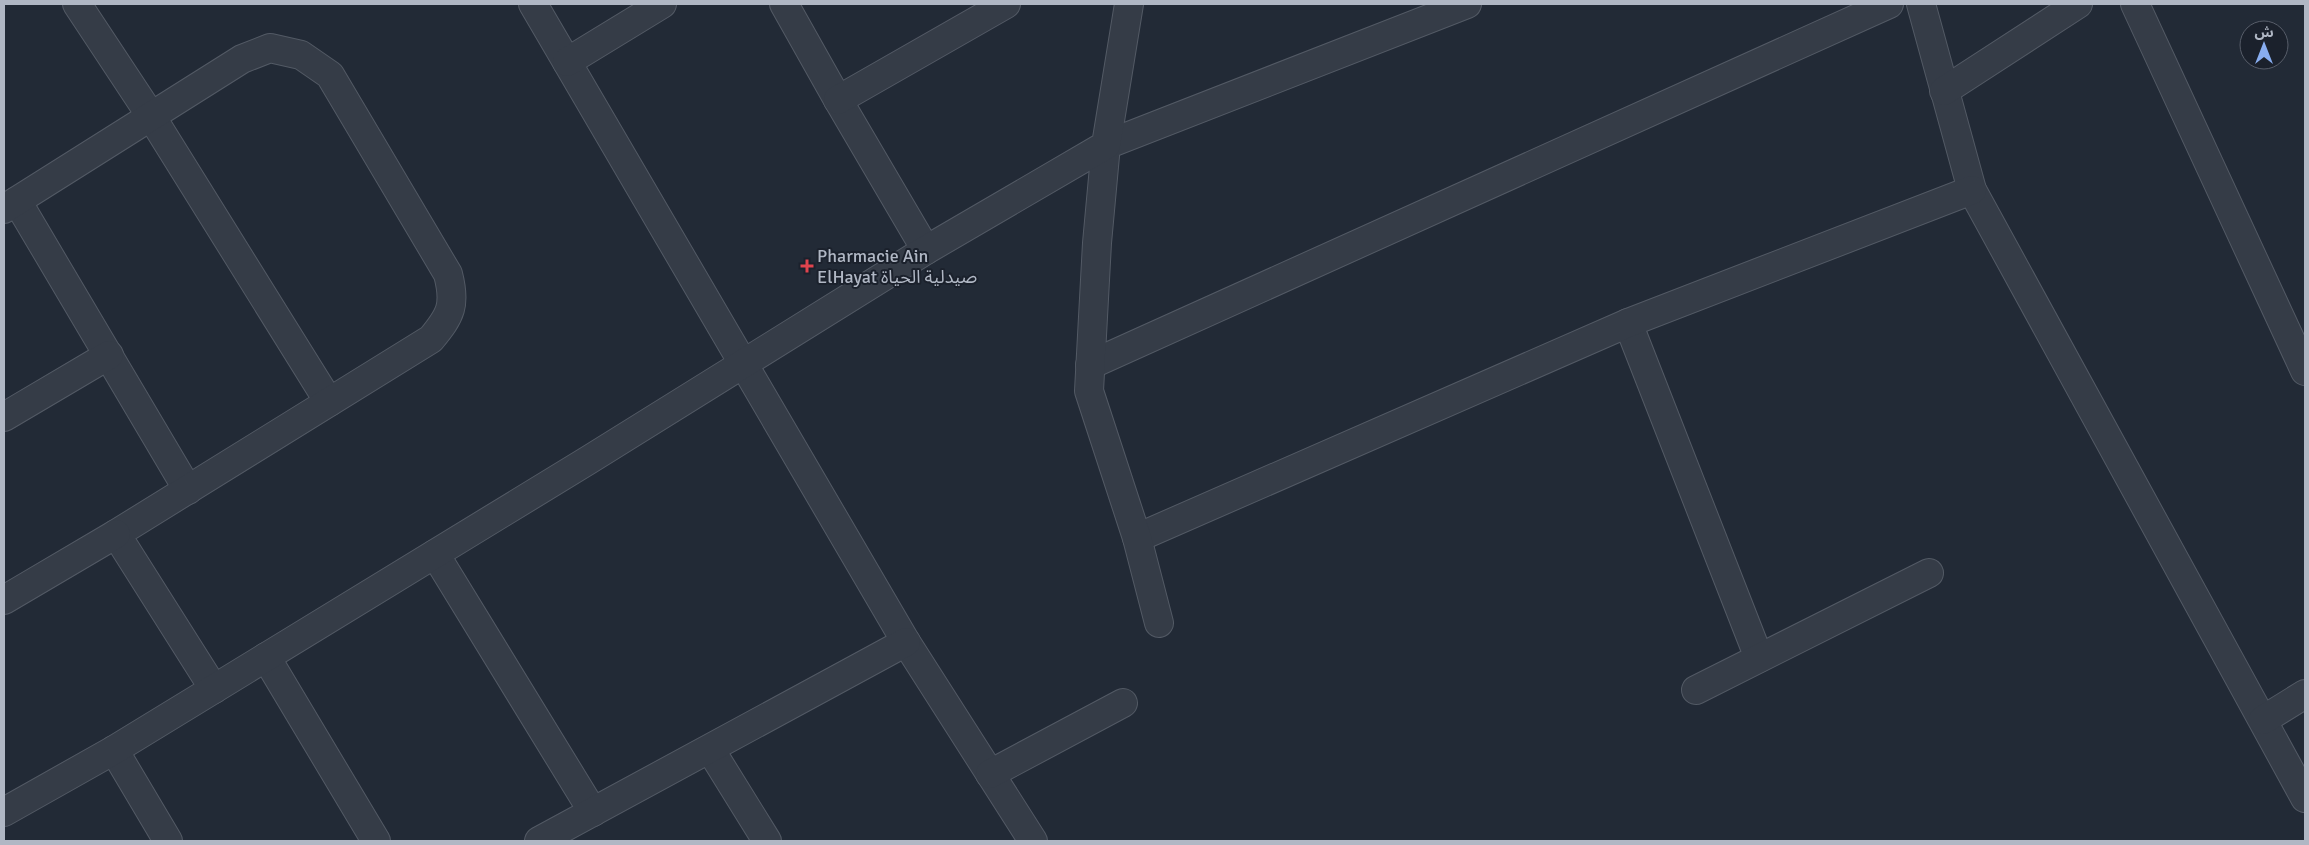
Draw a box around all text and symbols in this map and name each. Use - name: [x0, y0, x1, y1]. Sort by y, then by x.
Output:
- north arrow: [2239, 20, 2289, 70]
- text: ش: [2254, 24, 2274, 41]
- place label: Pharmacie Ain ElHayat صيدلية الحياة: [817, 245, 977, 288]
- marker: Pharmacie Ain ElHayat صيدلية الحياة: [801, 260, 813, 272]

